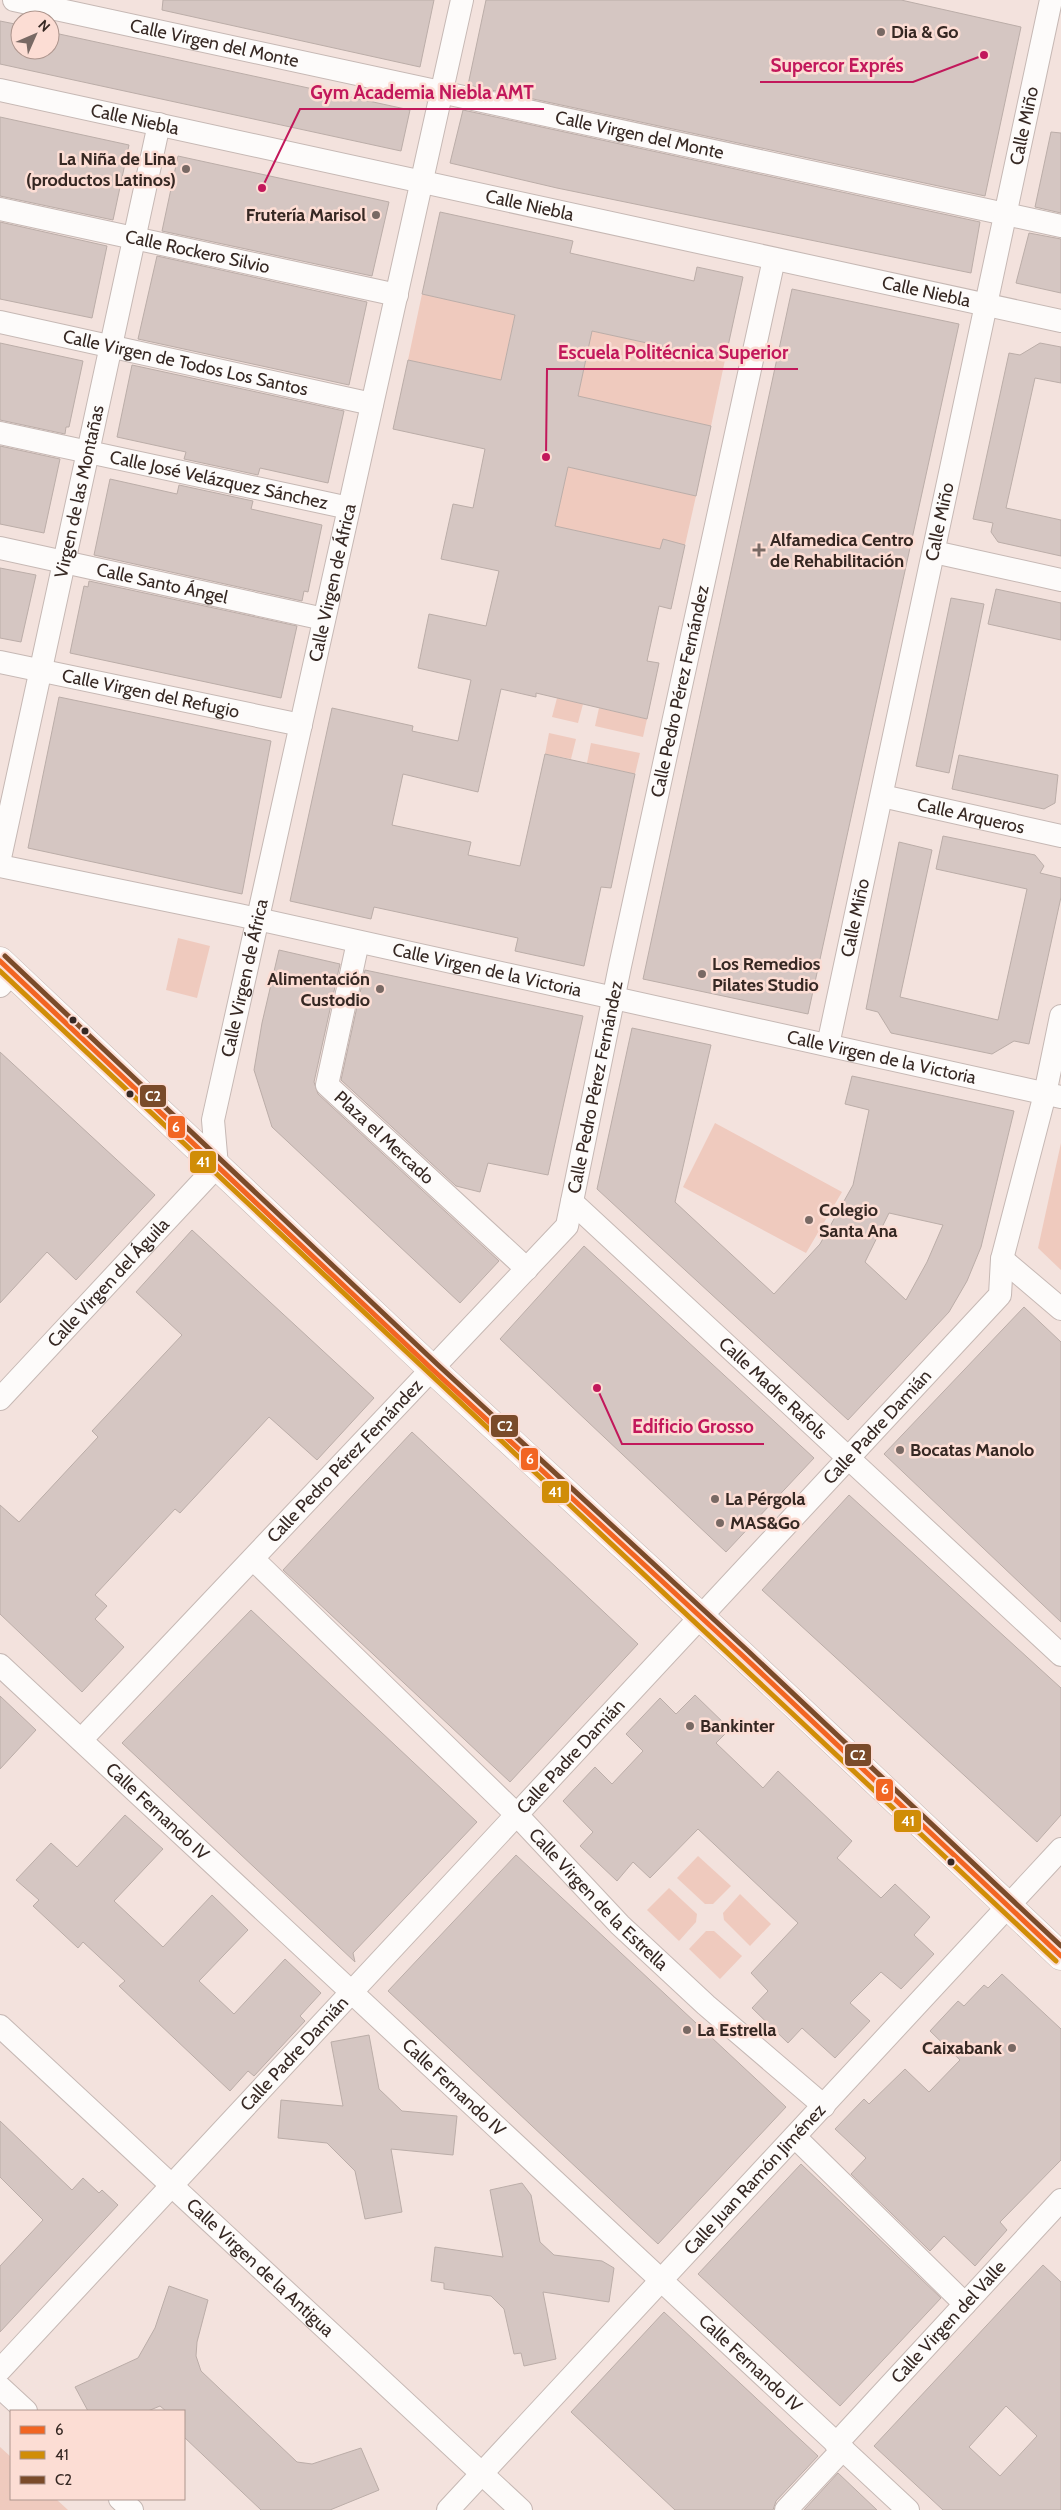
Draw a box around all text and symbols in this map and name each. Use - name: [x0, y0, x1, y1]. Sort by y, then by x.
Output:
- north arrow: [10, 10, 60, 60]
- street label: Calle Virgen del Monte: [128, 14, 301, 72]
- text: N: [34, 16, 54, 36]
- place label: Dia & Go: [891, 21, 959, 43]
- marker: Dia & Go: [875, 26, 887, 38]
- callout: Supercor Exprés: [760, 48, 913, 82]
- text: Supercor Exprés: [770, 54, 904, 77]
- callout: Gym Academia Niebla AMT: [300, 75, 544, 109]
- text: Gym Academia Niebla AMT: [310, 81, 534, 104]
- street label: Calle Miño: [1005, 84, 1043, 167]
- street label: Calle Niebla: [89, 99, 181, 140]
- street label: Calle Virgen del Monte: [553, 106, 726, 164]
- place label: La Niña de Lina (productos Latinos): [26, 148, 176, 191]
- marker: La Niña de Lina (productos Latinos): [180, 163, 192, 175]
- street label: Calle Niebla: [483, 185, 576, 226]
- place label: Frutería Marisol: [246, 204, 366, 226]
- marker: Frutería Marisol: [370, 209, 382, 221]
- street label: Calle Rockero Silvio: [123, 225, 272, 278]
- street label: Calle Niebla: [880, 271, 973, 312]
- street label: Calle Virgen de Todos Los Santos: [61, 325, 310, 401]
- callout: Escuela Politécnica Superior: [547, 335, 798, 369]
- text: Escuela Politécnica Superior: [558, 341, 789, 364]
- street label: Virgen de las Montañas: [50, 403, 109, 580]
- street label: Calle José Velázquez Sánchez: [108, 446, 331, 514]
- street label: Calle Miño: [921, 480, 959, 563]
- street label: Calle Virgen de África: [304, 501, 361, 664]
- place label: Alfamedica Centro de Rehabilitación: [770, 529, 914, 572]
- marker: Alfamedica Centro de Rehabilitación: [752, 543, 766, 557]
- street label: Calle Santo Ángel: [94, 558, 231, 609]
- street label: Calle Pedro Pérez Fernández: [646, 582, 714, 799]
- street label: Calle Virgen del Refugio: [60, 664, 241, 723]
- street label: Calle Arqueros: [915, 793, 1027, 839]
- street label: Calle Miño: [836, 877, 874, 959]
- street label: Calle Virgen de África: [216, 897, 273, 1059]
- street label: Calle Virgen de la Victoria: [390, 938, 584, 1002]
- place label: Los Remedios Pilates Studio: [712, 953, 821, 996]
- place label: Alimentación Custodio: [267, 968, 370, 1011]
- marker: Los Remedios Pilates Studio: [696, 968, 708, 980]
- street label: Calle Pedro Pérez Fernández: [563, 978, 628, 1196]
- marker: Alimentación Custodio: [374, 983, 386, 995]
- unlabelled marker: [68, 1015, 78, 1025]
- unlabelled marker: [80, 1026, 90, 1036]
- street label: Calle Virgen de la Victoria: [785, 1026, 978, 1089]
- line badge: C2: [139, 1084, 167, 1108]
- street label: Plaza el Mercado: [330, 1086, 439, 1189]
- text: C2: [145, 1087, 161, 1105]
- unlabelled marker: [125, 1089, 135, 1099]
- line badge: 6: [167, 1115, 186, 1139]
- text: 6: [172, 1118, 180, 1136]
- line badge: 41: [189, 1150, 217, 1174]
- text: 41: [196, 1153, 210, 1171]
- place label: Colegio Santa Ana: [819, 1199, 898, 1242]
- street label: Calle Virgen del Águila: [43, 1213, 174, 1352]
- marker: Colegio Santa Ana: [803, 1214, 815, 1226]
- street label: Calle Madre Rafols: [714, 1333, 832, 1444]
- street label: Calle Padre Damián: [819, 1365, 936, 1489]
- street label: Calle Pedro Pérez Fernández: [262, 1374, 428, 1547]
- callout: Edificio Grosso: [622, 1410, 764, 1444]
- line badge: C2: [490, 1414, 519, 1438]
- text: Edificio Grosso: [632, 1415, 754, 1438]
- text: C2: [497, 1417, 513, 1435]
- place label: Bocatas Manolo: [910, 1439, 1034, 1461]
- marker: Bocatas Manolo: [894, 1444, 906, 1456]
- line badge: 6: [520, 1447, 539, 1471]
- text: 6: [526, 1450, 534, 1468]
- line badge: 41: [541, 1480, 570, 1504]
- text: 41: [548, 1483, 562, 1501]
- place label: La Pérgola: [725, 1488, 806, 1510]
- marker: La Pérgola: [709, 1493, 721, 1505]
- place label: MAS&Go: [730, 1512, 800, 1534]
- marker: MAS&Go: [714, 1517, 726, 1529]
- street label: Calle Padre Damián: [512, 1694, 629, 1818]
- place label: Bankinter: [700, 1715, 775, 1737]
- marker: Bankinter: [684, 1720, 696, 1732]
- line badge: C2: [844, 1743, 872, 1767]
- text: C2: [850, 1746, 866, 1764]
- street label: Calle Fernando IV: [101, 1758, 214, 1865]
- line badge: 6: [875, 1778, 894, 1802]
- text: 6: [881, 1780, 889, 1798]
- line badge: 41: [893, 1809, 922, 1833]
- text: 41: [901, 1812, 915, 1830]
- street label: Calle Virgen de la Estrella: [524, 1824, 673, 1975]
- unlabelled marker: [946, 1857, 956, 1867]
- street label: Calle Padre Damián: [236, 1992, 353, 2116]
- place label: La Estrella: [697, 2019, 777, 2041]
- marker: La Estrella: [681, 2024, 693, 2036]
- street label: Calle Fernando IV: [398, 2034, 510, 2141]
- place label: Caixabank: [922, 2037, 1002, 2059]
- marker: Caixabank: [1006, 2042, 1018, 2054]
- street label: Calle Juan Ramón Jiménez: [679, 2099, 831, 2260]
- street label: Calle Virgen de la Antigua: [182, 2194, 339, 2342]
- street label: Calle Virgen del Valle: [887, 2256, 1011, 2388]
- street label: Calle Fernando IV: [694, 2310, 807, 2417]
- legend: [10, 2410, 185, 2500]
- text: 6: [55, 2421, 64, 2439]
- text: 41: [55, 2446, 69, 2464]
- text: C2: [55, 2471, 72, 2489]

